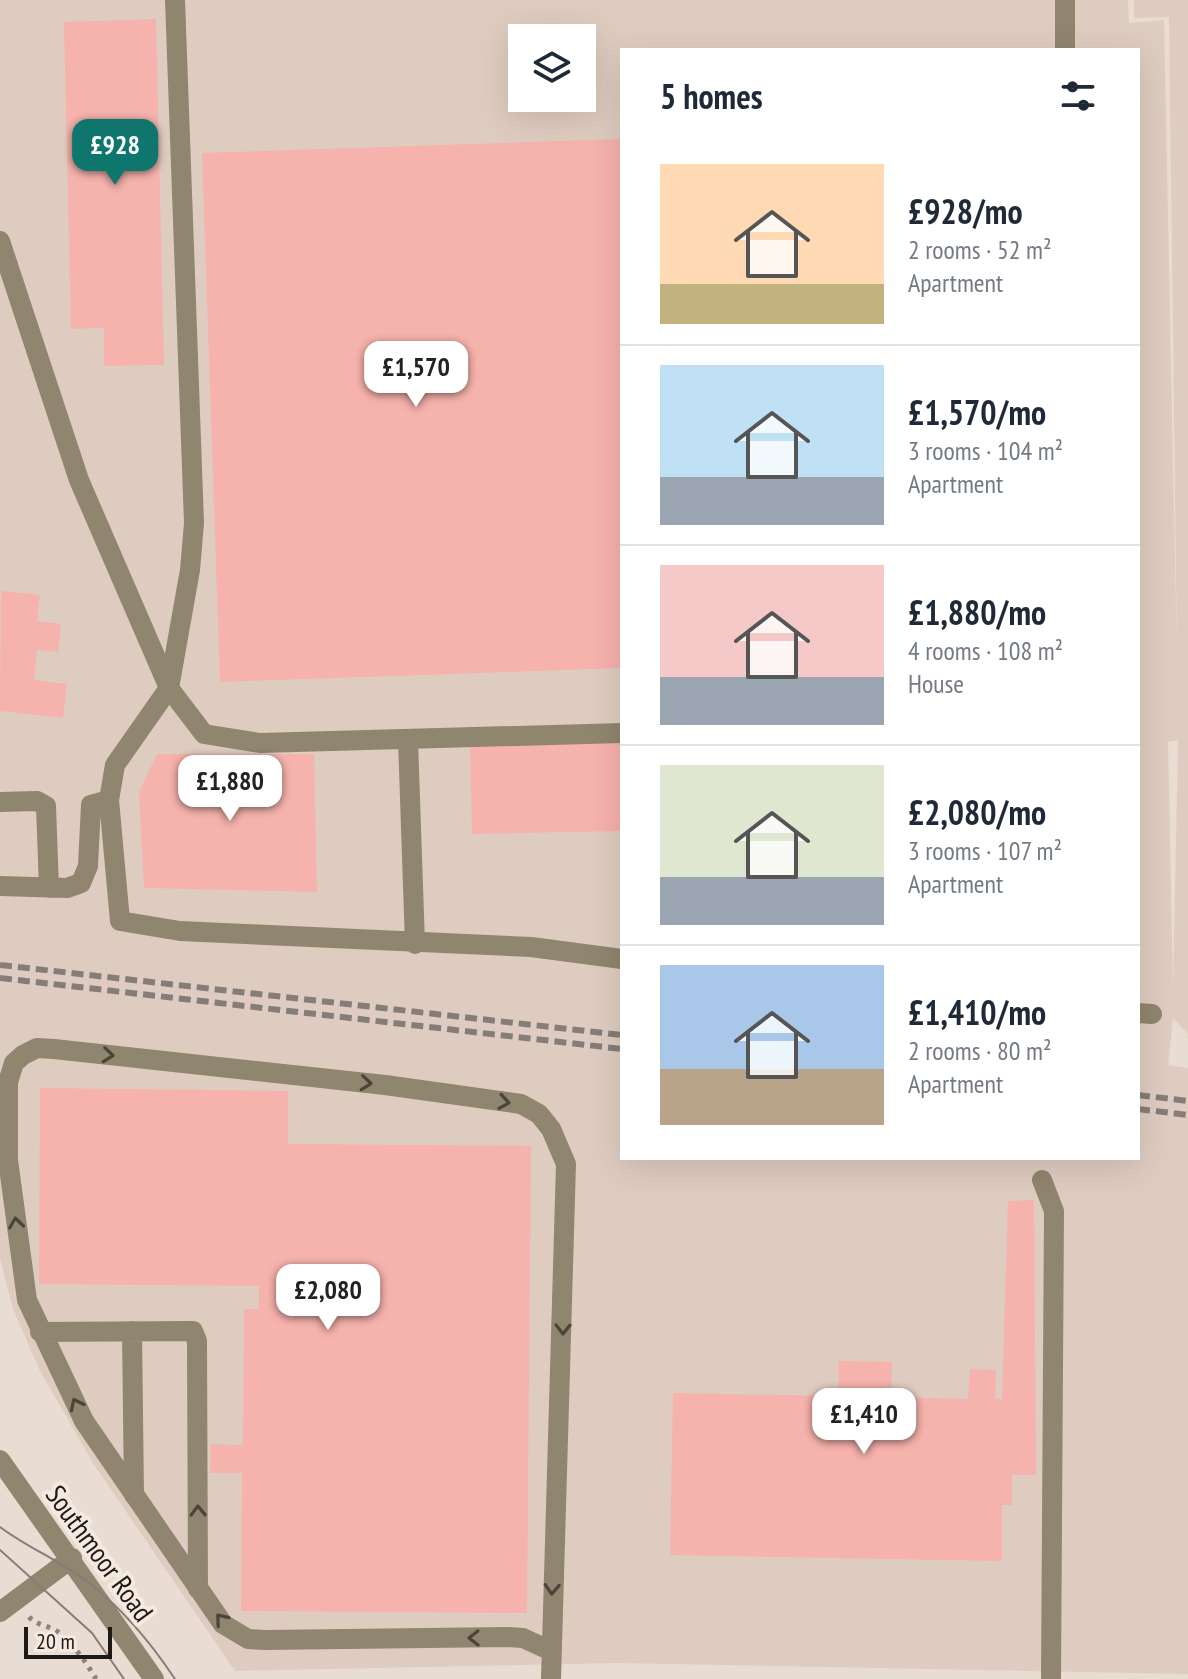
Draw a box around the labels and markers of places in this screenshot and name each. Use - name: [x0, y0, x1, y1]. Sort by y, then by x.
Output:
- pin: £928: [68, 119, 162, 187]
- pin: £1,570: [351, 341, 481, 409]
- pin: £1,880: [165, 755, 295, 823]
- pin: £2,080: [263, 1264, 393, 1332]
- pin: £1,410: [799, 1388, 929, 1456]

